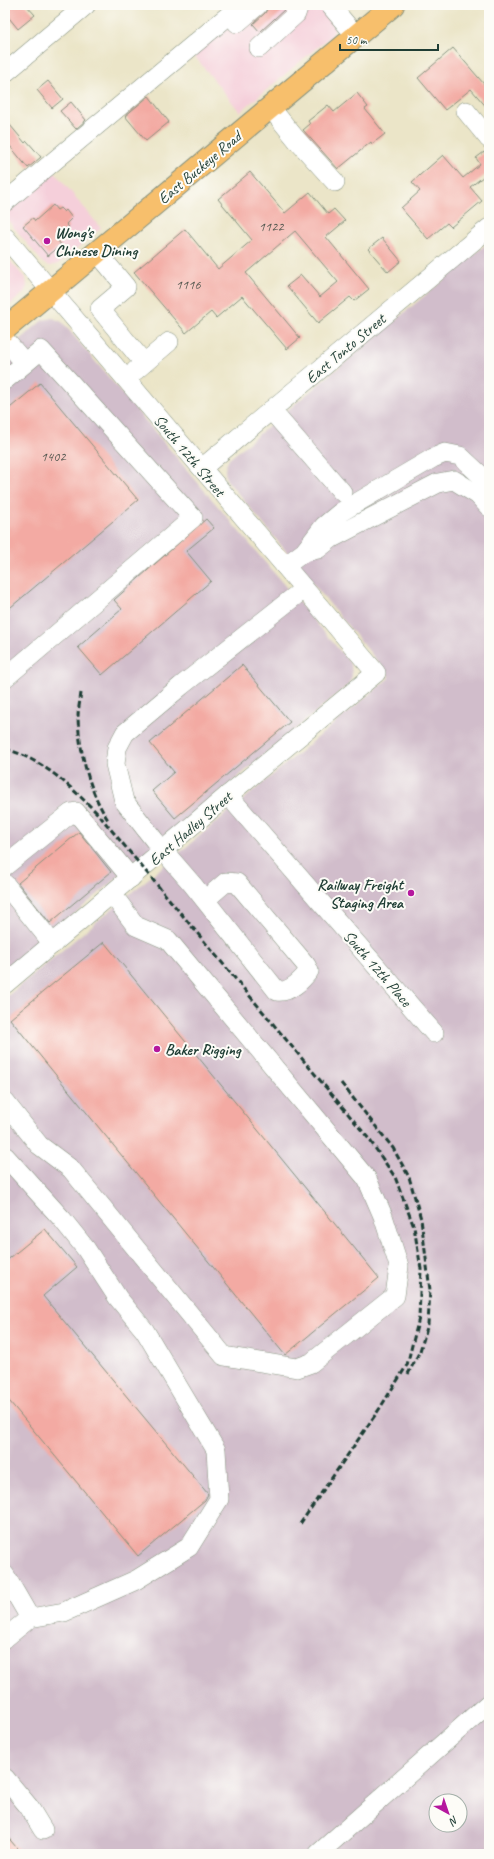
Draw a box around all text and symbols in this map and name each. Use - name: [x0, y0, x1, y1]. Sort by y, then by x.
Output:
- scale bar: [340, 26, 438, 52]
- text: 50 m: [346, 32, 368, 48]
- street label: East Buckeye Road: [154, 125, 248, 208]
- house number: 1122: [258, 218, 285, 235]
- place label: Wong's Chinese Dining: [55, 223, 138, 261]
- marker: Wong's Chinese Dining: [42, 236, 52, 246]
- house number: 1116: [175, 276, 201, 293]
- street label: East Tonto Street: [302, 308, 391, 388]
- street label: South 12th Street: [149, 411, 230, 502]
- house number: 1402: [40, 448, 67, 465]
- street label: East Hadley Street: [145, 786, 238, 870]
- place label: Railway Freight Staging Area: [317, 875, 405, 913]
- marker: Railway Freight Staging Area: [406, 888, 416, 898]
- street label: South 12th Place: [339, 926, 417, 1012]
- place label: Baker Rigging: [165, 1040, 242, 1060]
- marker: Baker Rigging: [152, 1044, 162, 1054]
- north arrow: [428, 1793, 468, 1833]
- text: N: [446, 1813, 462, 1830]

